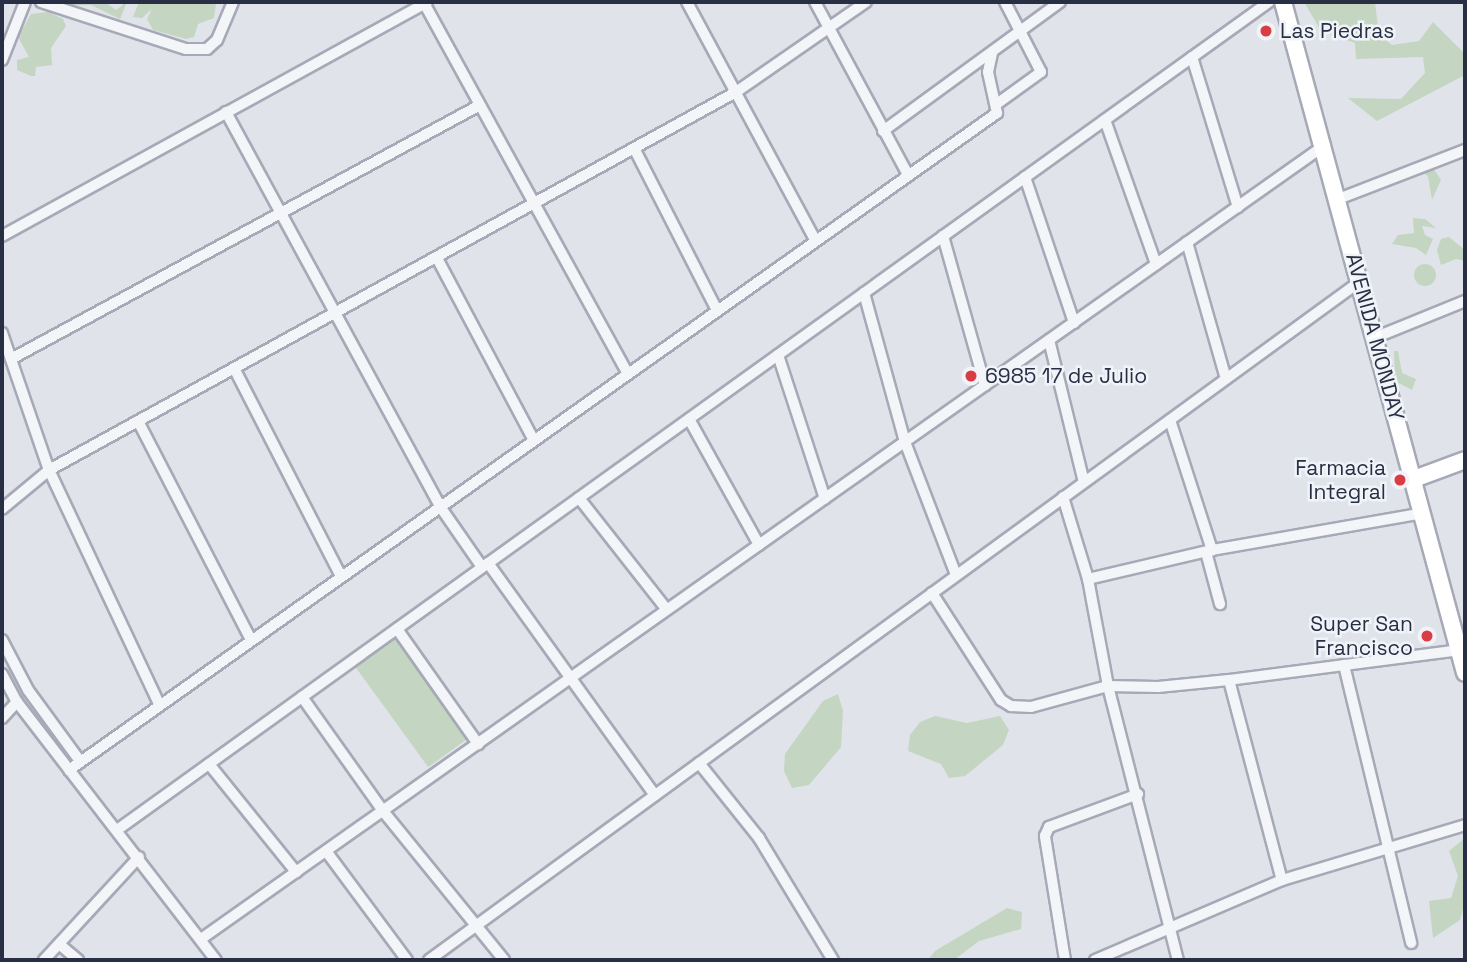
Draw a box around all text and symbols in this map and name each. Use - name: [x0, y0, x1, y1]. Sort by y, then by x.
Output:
- place label: Las Piedras: [1280, 18, 1394, 44]
- marker: Las Piedras: [1258, 23, 1274, 39]
- street label: AVENIDA MONDAY: [1340, 250, 1410, 424]
- place label: 6985 17 de Julio: [985, 363, 1147, 389]
- marker: 6985 17 de Julio: [963, 368, 979, 384]
- place label: Farmacia Integral: [1295, 455, 1386, 505]
- marker: Farmacia Integral: [1392, 472, 1408, 488]
- place label: Super San Francisco: [1310, 611, 1413, 661]
- marker: Super San Francisco: [1419, 628, 1435, 644]

